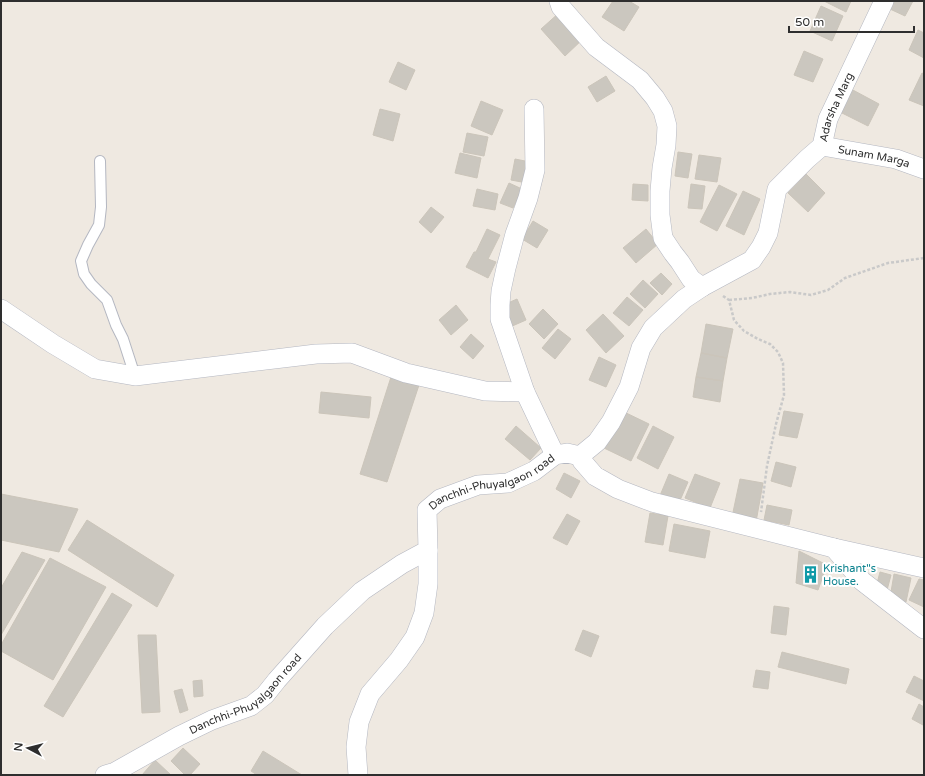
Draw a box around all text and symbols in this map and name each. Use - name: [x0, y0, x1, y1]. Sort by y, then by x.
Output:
- scale bar: [789, 8, 914, 34]
- text: 50 m: [795, 15, 824, 29]
- street label: Adarsha Marg: [817, 70, 856, 143]
- street label: Sunam Marga: [837, 143, 912, 170]
- street label: Danchhi-Phuyalgaon road: [426, 452, 557, 513]
- place label: Krishant"s House.: [823, 562, 876, 588]
- building icon: Krishant"s House.: [800, 564, 820, 584]
- street label: Danchhi-Phuyalgaon road: [187, 651, 304, 737]
- north arrow: [8, 728, 48, 768]
- text: N: [12, 742, 26, 752]

